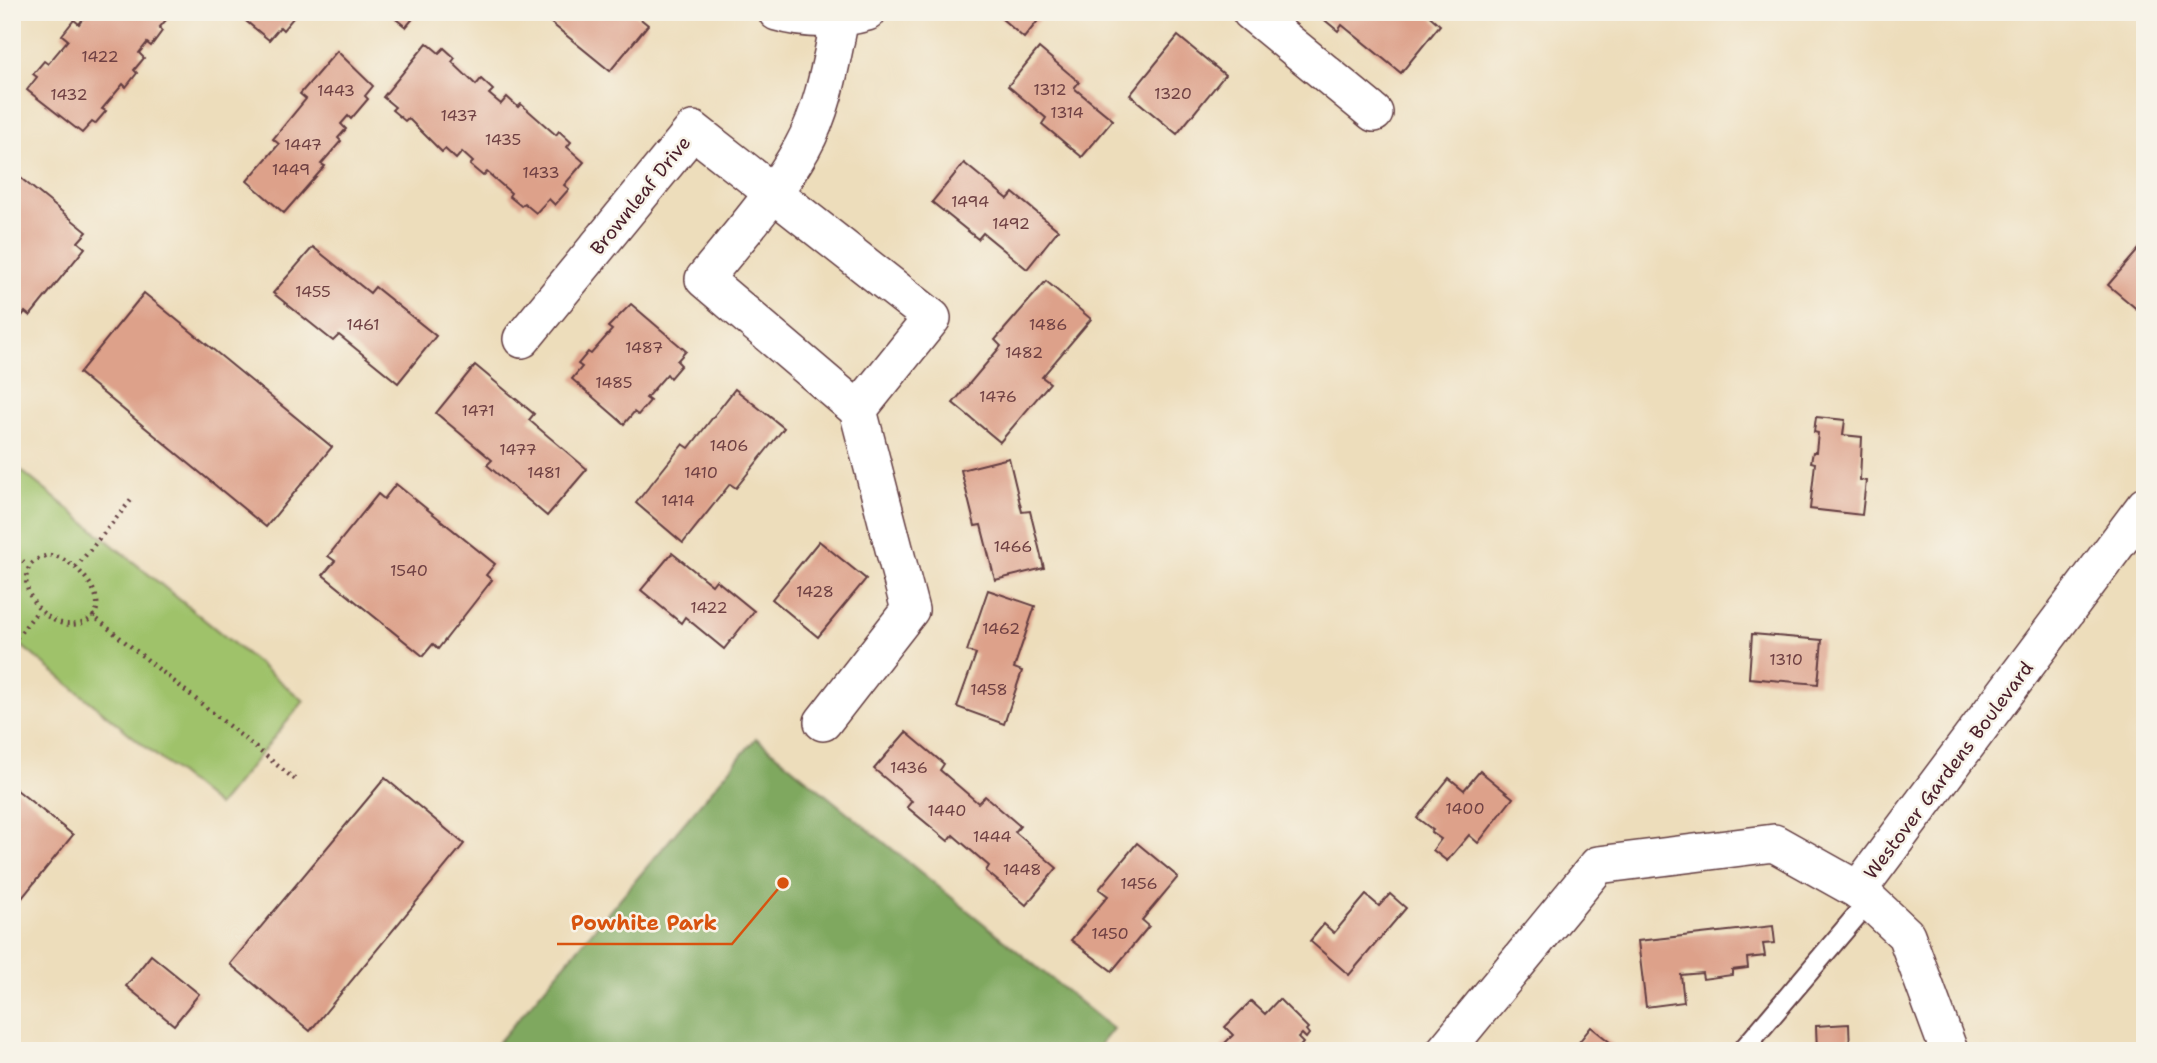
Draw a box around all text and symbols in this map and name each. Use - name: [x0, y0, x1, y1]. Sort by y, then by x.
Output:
- house number: 1422: [81, 46, 119, 67]
- house number: 1312: [1033, 79, 1067, 100]
- house number: 1443: [317, 80, 355, 101]
- house number: 1320: [1154, 83, 1192, 104]
- house number: 1432: [50, 84, 88, 105]
- house number: 1314: [1050, 102, 1084, 123]
- house number: 1437: [440, 105, 478, 126]
- house number: 1435: [485, 129, 521, 150]
- street label: Brownleaf Drive: [585, 131, 696, 260]
- house number: 1447: [284, 134, 322, 155]
- house number: 1449: [272, 159, 310, 180]
- house number: 1433: [522, 162, 560, 183]
- house number: 1494: [951, 191, 989, 212]
- house number: 1492: [992, 213, 1030, 234]
- house number: 1455: [295, 281, 331, 302]
- house number: 1461: [346, 314, 380, 335]
- house number: 1486: [1029, 314, 1067, 335]
- house number: 1487: [625, 337, 663, 358]
- house number: 1482: [1005, 342, 1043, 363]
- house number: 1485: [595, 372, 633, 393]
- house number: 1476: [979, 386, 1017, 407]
- house number: 1471: [461, 400, 495, 421]
- house number: 1406: [709, 435, 749, 456]
- house number: 1477: [499, 439, 537, 460]
- house number: 1481: [527, 462, 561, 483]
- house number: 1410: [684, 462, 718, 483]
- house number: 1414: [661, 490, 695, 511]
- house number: 1466: [994, 536, 1032, 557]
- house number: 1540: [390, 560, 428, 581]
- house number: 1428: [796, 581, 834, 602]
- house number: 1422: [690, 597, 728, 618]
- house number: 1462: [982, 618, 1020, 639]
- house number: 1310: [1769, 649, 1803, 670]
- street label: Westover Gardens Boulevard: [1858, 656, 2039, 884]
- house number: 1458: [970, 679, 1008, 700]
- house number: 1436: [890, 757, 928, 778]
- house number: 1400: [1445, 798, 1485, 819]
- house number: 1440: [928, 800, 966, 821]
- house number: 1444: [973, 826, 1011, 847]
- house number: 1448: [1003, 859, 1041, 880]
- house number: 1456: [1120, 873, 1158, 894]
- callout: Powhite Park: [557, 902, 732, 944]
- text: Powhite Park: [571, 909, 717, 937]
- house number: 1450: [1091, 923, 1129, 944]

